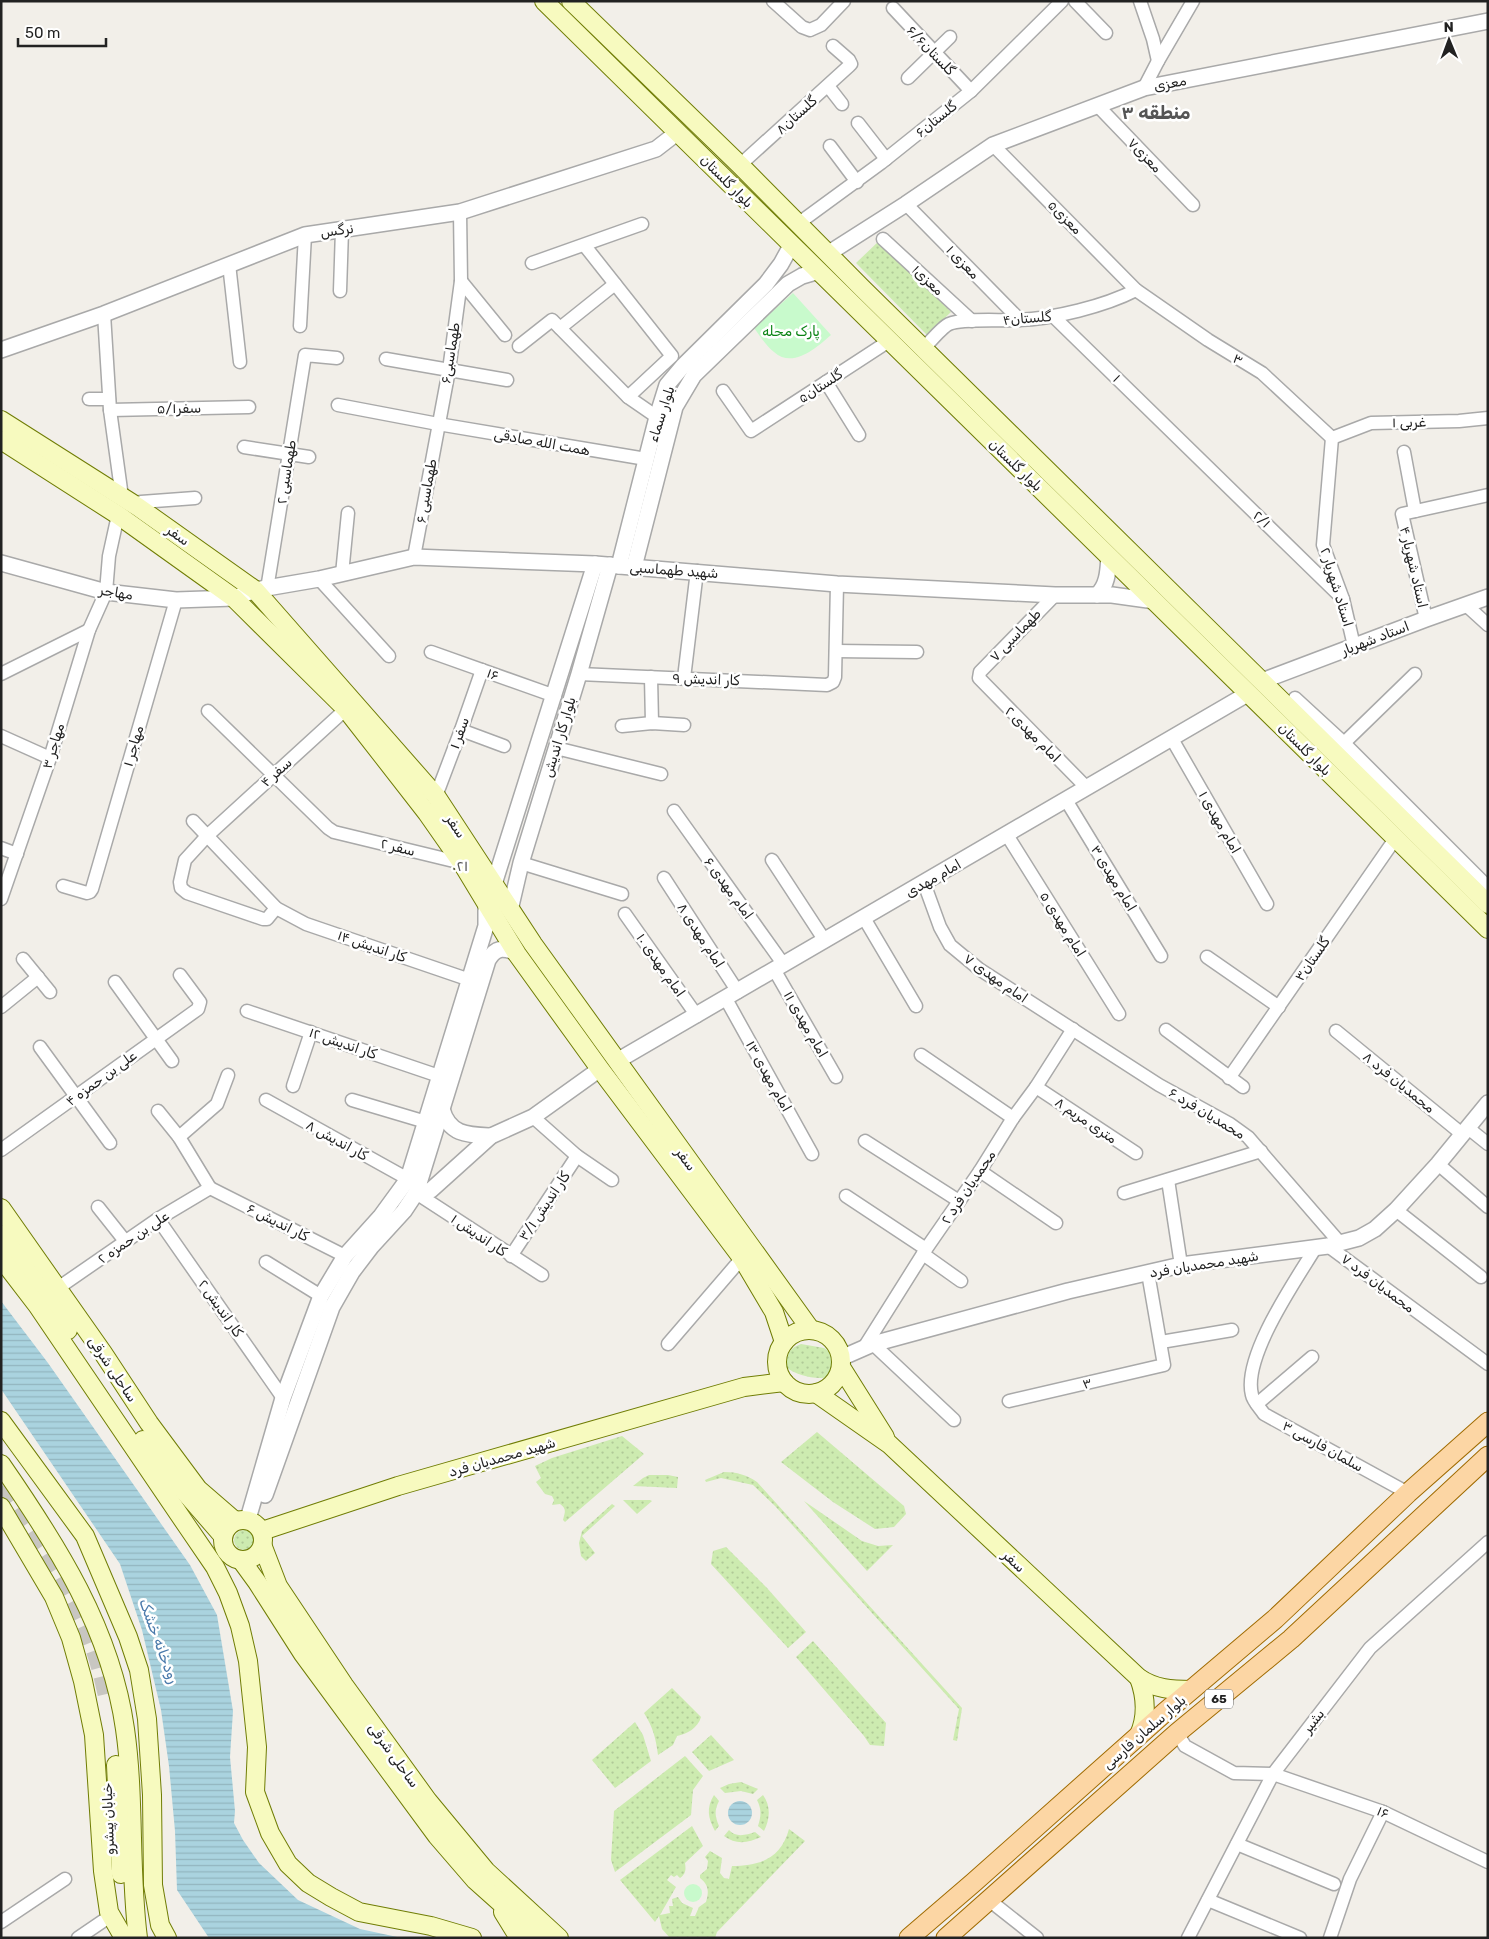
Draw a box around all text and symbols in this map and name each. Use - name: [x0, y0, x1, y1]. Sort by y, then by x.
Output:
- scale bar: [18, 15, 105, 47]
- north arrow: [1424, 15, 1474, 65]
- text: N: [1444, 19, 1454, 36]
- street label: ۶/۶گلستان: [903, 22, 959, 79]
- text: 50 m: [25, 24, 60, 42]
- street label: معزی: [1152, 72, 1188, 95]
- street label: گلستان۸: [772, 92, 821, 138]
- street label: گلستان۶: [912, 97, 961, 141]
- district label: منطقه ۳: [1121, 101, 1191, 124]
- street label: ۷معزی: [1124, 134, 1165, 177]
- street label: بلوار گلستان: [697, 151, 757, 211]
- street label: ۵معزی: [1044, 197, 1086, 238]
- street label: نرگس: [319, 220, 355, 241]
- street label: معزی ۱: [942, 242, 983, 283]
- street label: ۱معزی: [908, 261, 947, 299]
- street label: گلستان۴: [1002, 308, 1053, 329]
- street label: ۶طهماسبی: [437, 321, 464, 385]
- park label: پارک محله: [762, 323, 820, 341]
- street label: ۳: [1229, 350, 1246, 369]
- street label: گلستان۵: [795, 365, 846, 407]
- street label: ۱: [1109, 371, 1124, 386]
- street label: بلوار سماء: [644, 384, 679, 444]
- street label: ۵/۱سفر: [157, 400, 201, 417]
- street label: ۱ غربی: [1392, 414, 1427, 431]
- street label: همت الله صادقی: [492, 426, 591, 459]
- street label: بلوار گلستان: [985, 436, 1046, 495]
- street label: ۲ طهماسبی: [273, 439, 300, 505]
- street label: ۶ طهماسبی: [412, 457, 441, 525]
- street label: ۲/۱: [1249, 507, 1274, 532]
- street label: سفر: [162, 521, 193, 549]
- street label: استاد شهریار ۴: [1396, 525, 1431, 610]
- street label: استاد شهریار ۲: [1316, 545, 1357, 629]
- street label: شهید طهماسبی: [629, 559, 719, 582]
- street label: مهاجر: [97, 581, 134, 604]
- street label: ۷ طهماسبی: [986, 605, 1045, 665]
- street label: استاد شهریار: [1338, 618, 1412, 660]
- street label: ۱۶: [484, 665, 501, 684]
- street label: ۹ کار اندیش: [672, 670, 741, 689]
- street label: بلوار کار اندیش: [539, 695, 580, 779]
- street label: ۲ امام مهدی: [1000, 703, 1064, 767]
- street label: ۱ سفر: [446, 715, 473, 751]
- street label: بلوار گلستان: [1275, 719, 1335, 779]
- street label: ۳ مهاجر: [39, 721, 68, 771]
- street label: ۱ مهاجر: [120, 723, 147, 769]
- street label: ۴ سفر: [257, 754, 295, 791]
- street label: ۱ امام مهدی: [1194, 788, 1244, 857]
- street label: سفر: [441, 810, 470, 841]
- street label: ۲ سفر: [379, 835, 417, 860]
- street label: ۳ امام مهدی: [1086, 842, 1140, 915]
- street label: ۶ امام مهدی: [700, 854, 757, 923]
- street label: امام مهدی: [902, 856, 965, 902]
- district label: ۰۲۱: [452, 857, 468, 875]
- street label: ۵ امام مهدی: [1035, 888, 1089, 961]
- street label: ۸ امام مهدی: [672, 900, 728, 972]
- street label: ۱۴ کار اندیش: [335, 927, 409, 966]
- street label: ۱۰ امام مهدی: [632, 930, 689, 1001]
- street label: گلستان۳: [1291, 933, 1334, 985]
- street label: ۷ امام مهدی: [960, 950, 1031, 1007]
- street label: ۱۱ امام مهدی: [779, 988, 831, 1061]
- street label: ۱۲ کار اندیش: [307, 1024, 380, 1063]
- street label: ۱۳ امام مهدی: [741, 1038, 795, 1115]
- street label: ۴ علی بن حمزه: [63, 1047, 140, 1110]
- street label: ۸ محمدیان فرد: [1359, 1048, 1438, 1117]
- street label: ۶ محمدیان فرد: [1165, 1084, 1248, 1143]
- street label: ۸ متری مریم: [1051, 1093, 1120, 1148]
- street label: ۸ کار اندیش: [303, 1116, 371, 1165]
- street label: سفر: [671, 1143, 700, 1174]
- street label: ۲ محمدیان فرد: [937, 1147, 1000, 1228]
- street label: ۳/۱ کار اندیش: [515, 1168, 574, 1244]
- street label: ۶ کار اندیش: [244, 1200, 312, 1246]
- street label: ۲ علی بن حمزه: [94, 1207, 173, 1268]
- street label: ۱ کار اندیش: [447, 1211, 511, 1261]
- street label: شهید محمدیان فرد: [1148, 1247, 1260, 1282]
- street label: ۷ محمدیان فرد: [1338, 1250, 1418, 1317]
- street label: ۲ کار اندیش: [195, 1276, 247, 1341]
- street label: ساحلی شرقی: [84, 1333, 141, 1405]
- street label: ۳: [1081, 1374, 1093, 1393]
- street label: ۳ سلمان فارسی: [1279, 1417, 1366, 1476]
- street label: شهید محمدیان فرد: [447, 1434, 557, 1481]
- street label: سفر: [998, 1546, 1029, 1576]
- water label: رودخانه خشک: [134, 1596, 183, 1687]
- road number: 65: [1205, 1690, 1233, 1708]
- street label: بلوار سلمان فارسی: [1099, 1692, 1189, 1773]
- street label: بشیر: [1298, 1706, 1328, 1738]
- street label: ساحلی شرقی: [364, 1720, 423, 1791]
- street label: خیابان پیشرو: [99, 1782, 119, 1855]
- street label: ۱۶: [1374, 1802, 1391, 1823]

